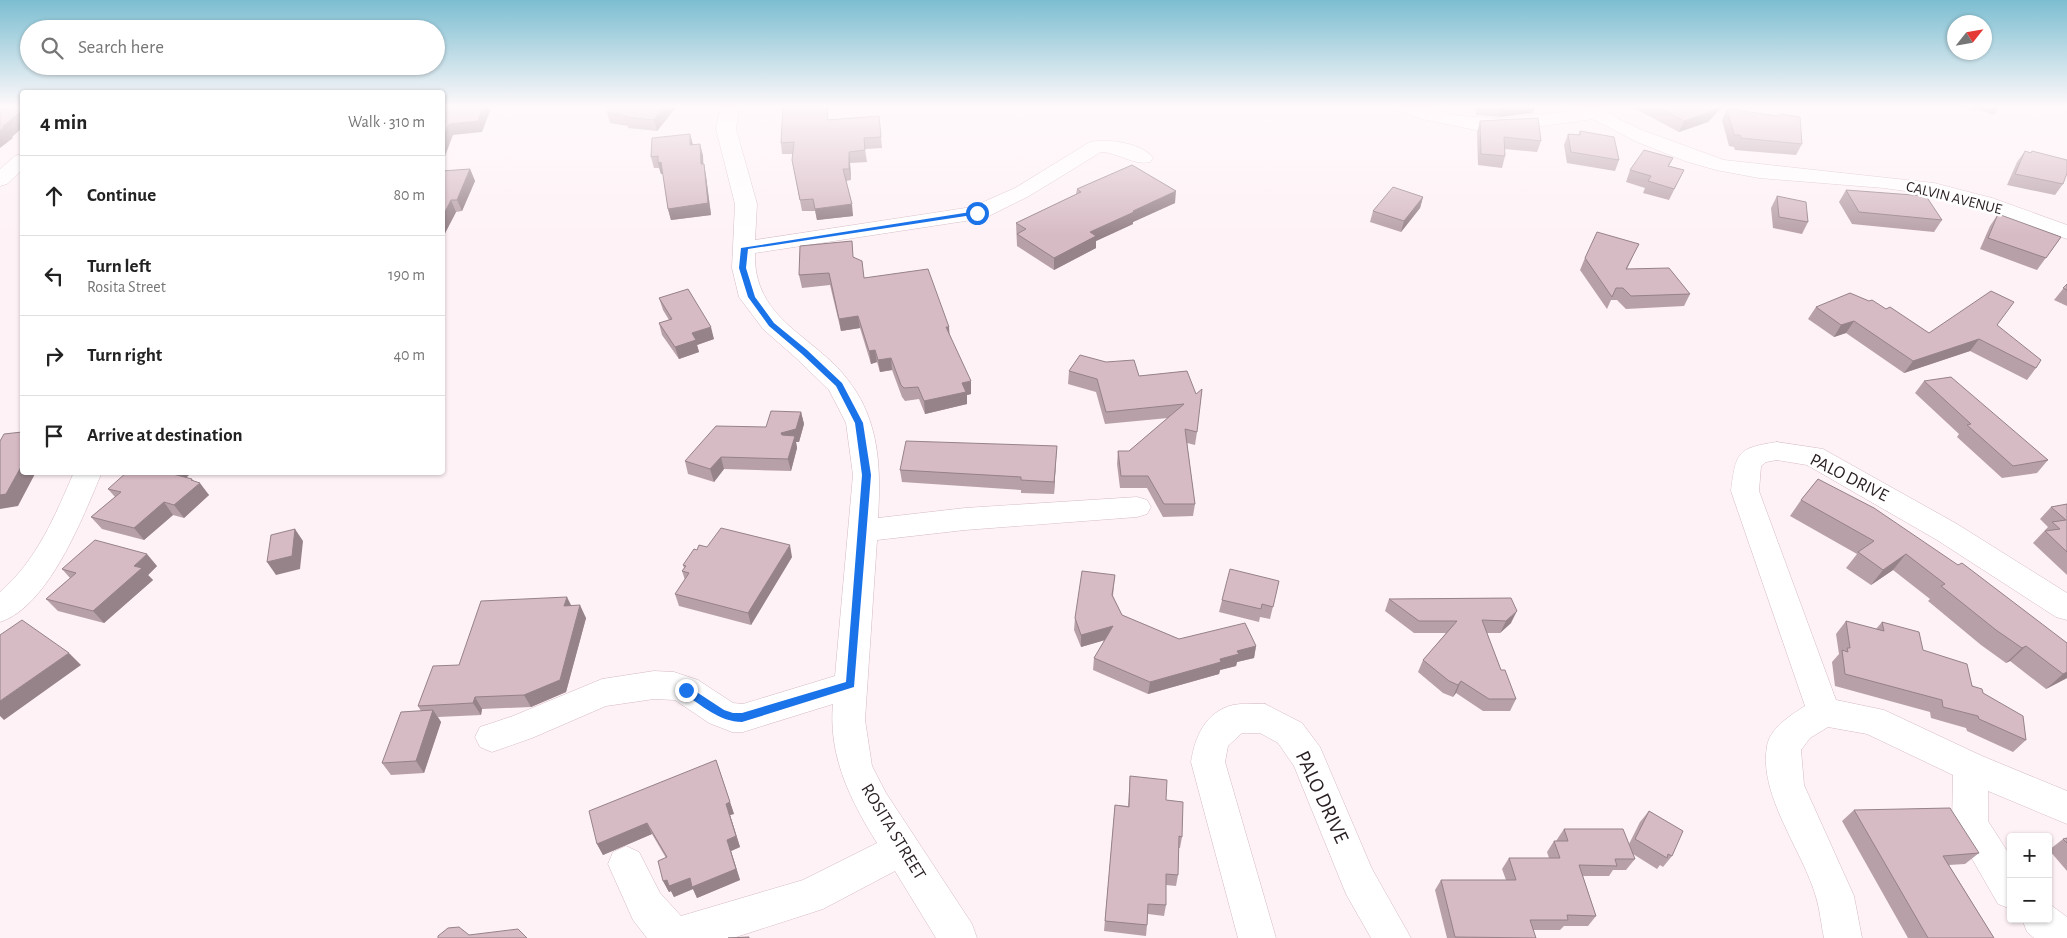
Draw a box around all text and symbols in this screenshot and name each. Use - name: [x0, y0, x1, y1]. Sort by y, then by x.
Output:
- north arrow: [1947, 15, 1992, 60]
- search box: [20, 20, 445, 75]
- icon: search: [38, 34, 66, 62]
- text: Search here: [78, 38, 164, 57]
- text: 4 min: [40, 112, 87, 133]
- text: Walk · 310 m: [348, 114, 425, 130]
- street label: CALVIN AVENUE: [1905, 179, 2003, 217]
- icon: ahead: [40, 182, 68, 210]
- text: Continue: [87, 186, 156, 205]
- text: 80 m: [394, 187, 425, 203]
- route start: [966, 202, 989, 225]
- text: Turn left: [87, 257, 151, 276]
- icon: left: [40, 262, 68, 290]
- text: 190 m: [388, 267, 425, 283]
- text: Rosita Street: [87, 279, 166, 295]
- icon: right: [40, 342, 68, 370]
- text: Turn right: [87, 346, 162, 365]
- text: 40 m: [393, 347, 425, 363]
- icon: arrive: [40, 422, 68, 450]
- text: Arrive at destination: [87, 426, 243, 445]
- street label: PALO DRIVE: [1807, 451, 1891, 505]
- route end: [675, 679, 698, 702]
- street label: PALO DRIVE: [1292, 748, 1352, 846]
- street label: ROSITA STREET: [857, 781, 929, 883]
- map controls: [2007, 833, 2052, 923]
- button: +: [2007, 833, 2052, 878]
- button: −: [2007, 878, 2052, 923]

